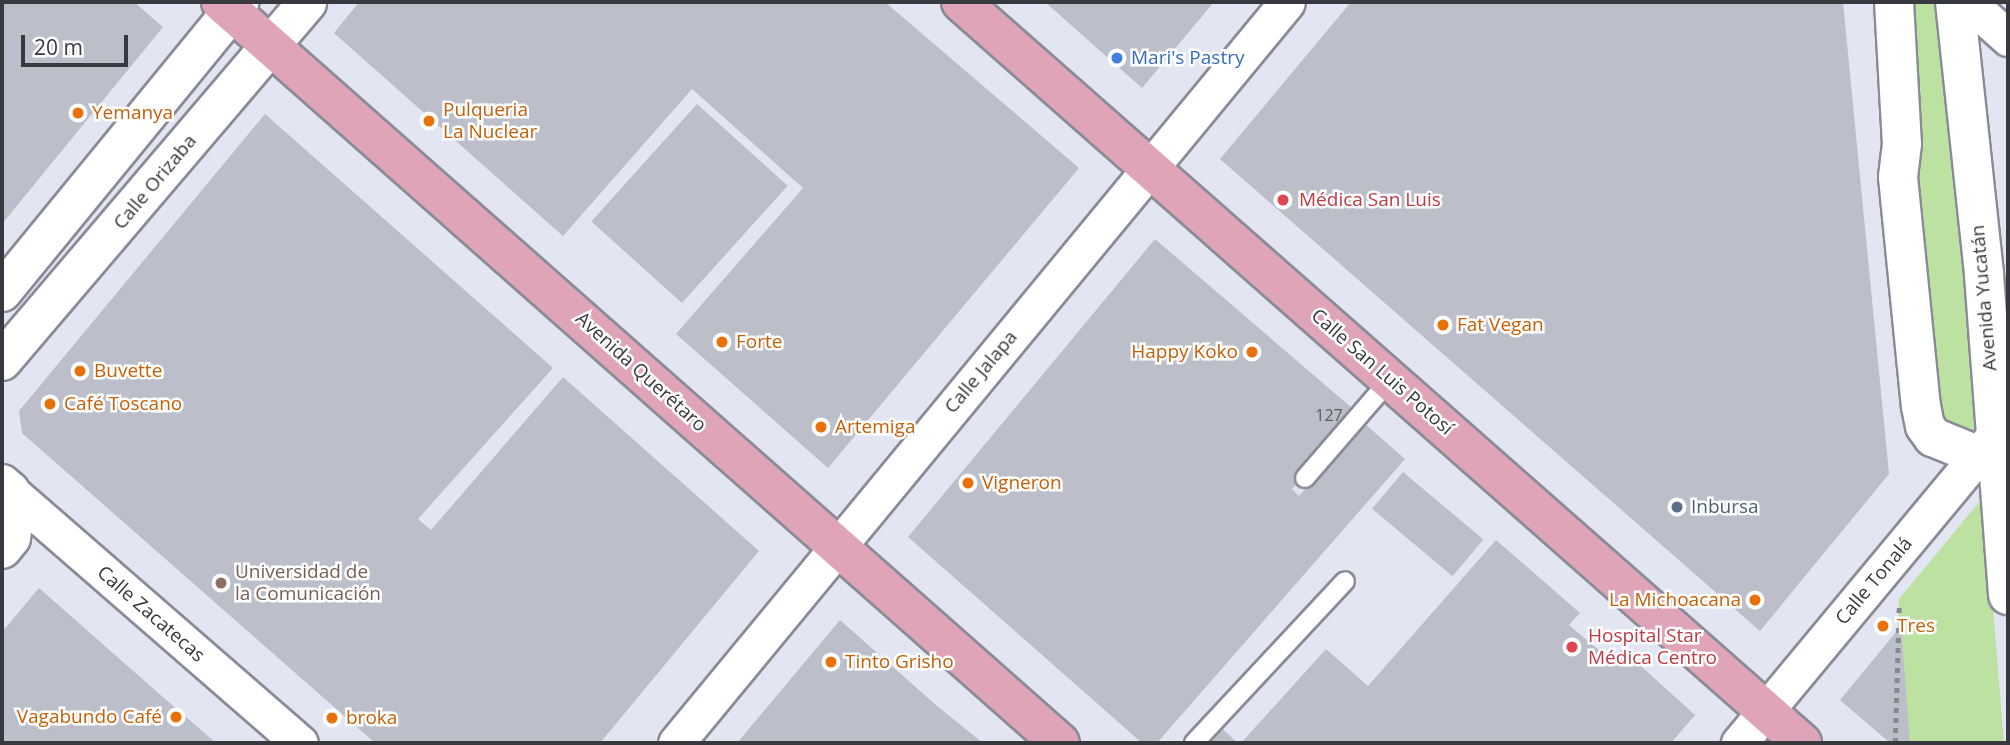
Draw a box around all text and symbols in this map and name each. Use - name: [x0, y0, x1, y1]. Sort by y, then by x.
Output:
- scale bar: [24, 21, 131, 65]
- text: 20 m: [34, 33, 83, 61]
- place label: Mari's Pastry: [1131, 47, 1244, 69]
- marker: Mari's Pastry: [1109, 50, 1125, 66]
- place label: Pulqueria La Nuclear: [443, 99, 537, 143]
- place label: Yemanya: [92, 102, 173, 124]
- marker: Yemanya: [70, 105, 86, 121]
- marker: Pulqueria La Nuclear: [421, 113, 437, 129]
- street label: Calle Orizaba: [109, 130, 201, 234]
- place label: Médica San Luis: [1299, 189, 1441, 211]
- marker: Médica San Luis: [1273, 190, 1293, 210]
- street label: Avenida Yucatán: [1966, 224, 2002, 372]
- street label: Calle San Luis Potosí: [1306, 304, 1458, 440]
- street label: Avenida Querétaro: [571, 307, 711, 437]
- place label: Fat Vegan: [1457, 314, 1544, 336]
- marker: Fat Vegan: [1435, 317, 1451, 333]
- street label: Calle Jalapa: [940, 326, 1022, 418]
- place label: Forte: [736, 331, 782, 353]
- marker: Forte: [714, 334, 730, 350]
- place label: Happy Koko: [1131, 341, 1238, 363]
- marker: Happy Koko: [1244, 344, 1260, 360]
- place label: Buvette: [94, 360, 162, 382]
- marker: Buvette: [72, 363, 88, 379]
- place label: Café Toscano: [64, 393, 182, 415]
- marker: Café Toscano: [42, 396, 58, 412]
- house number: 127: [1315, 405, 1343, 425]
- place label: Artemiga: [835, 416, 915, 438]
- marker: Artemiga: [813, 419, 829, 435]
- place label: Vigneron: [982, 472, 1062, 494]
- marker: Vigneron: [960, 475, 976, 491]
- place label: Inbursa: [1691, 496, 1759, 518]
- marker: Inbursa: [1669, 499, 1685, 515]
- street label: Calle Tonalá: [1831, 533, 1917, 629]
- street label: Calle Zacatecas: [93, 561, 209, 667]
- place label: Universidad de la Comunicación: [235, 561, 381, 605]
- marker: Universidad de la Comunicación: [213, 575, 229, 591]
- place label: La Michoacana: [1609, 589, 1741, 611]
- marker: La Michoacana: [1747, 592, 1763, 608]
- place label: Tres: [1897, 615, 1935, 637]
- marker: Tres: [1875, 618, 1891, 634]
- place label: Hospital Star Médica Centro: [1588, 625, 1717, 669]
- marker: Hospital Star Médica Centro: [1562, 637, 1582, 657]
- place label: Tinto Grisho: [845, 651, 954, 673]
- marker: Tinto Grisho: [823, 654, 839, 670]
- place label: Vagabundo Café: [17, 706, 162, 728]
- place label: broka: [346, 707, 397, 729]
- marker: Vagabundo Café: [168, 709, 184, 725]
- marker: broka: [324, 710, 340, 726]

